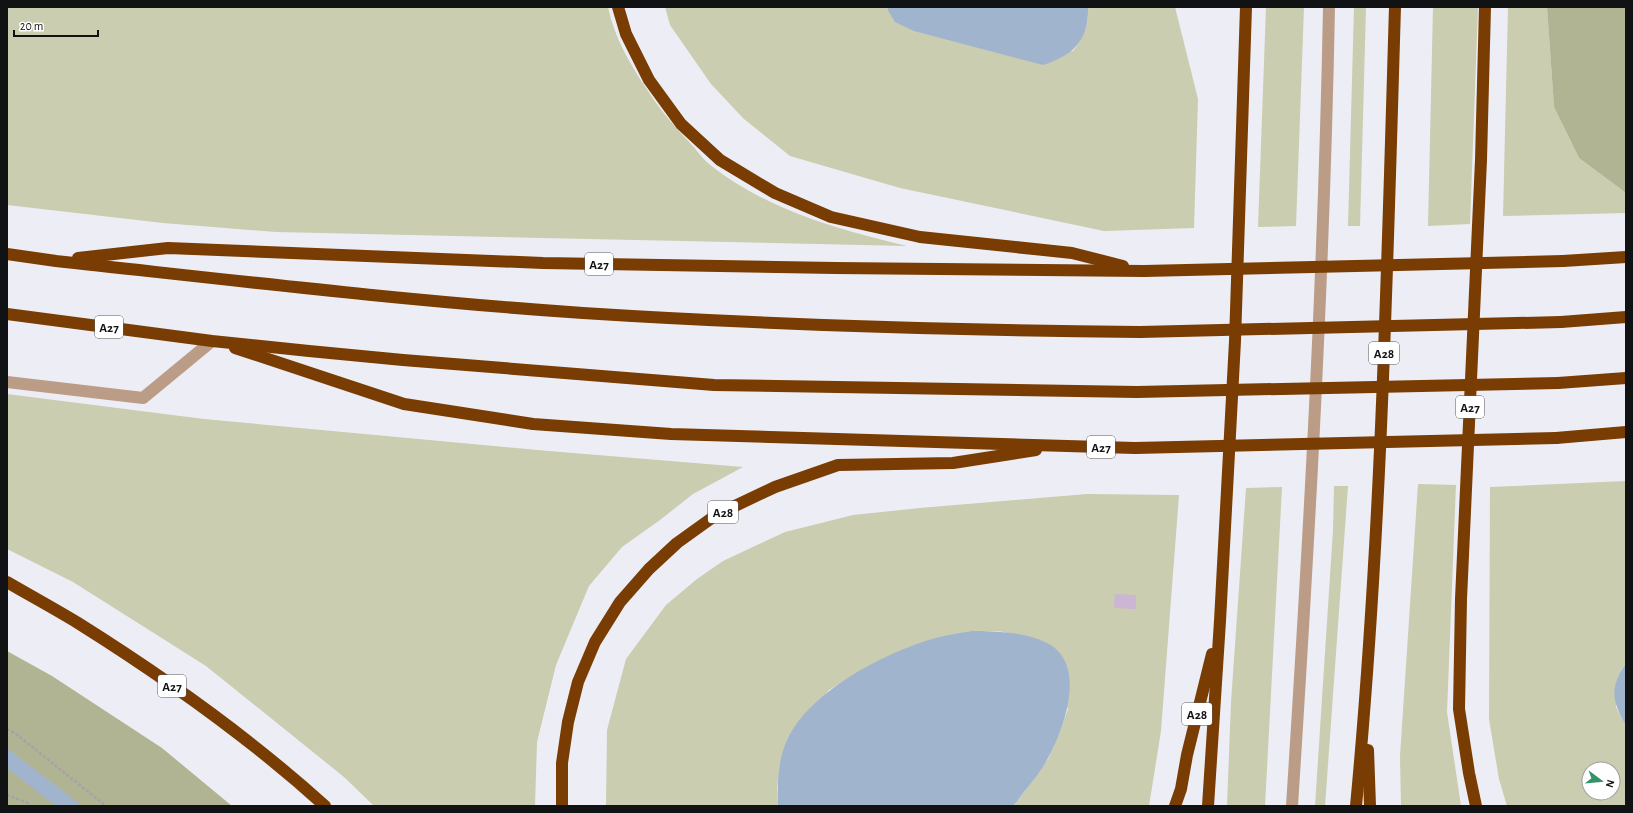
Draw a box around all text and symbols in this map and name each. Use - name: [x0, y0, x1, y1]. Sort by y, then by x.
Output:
- scale bar: [14, 12, 98, 38]
- text: 20 m: [20, 20, 43, 32]
- road number: A27: [585, 253, 613, 275]
- road number: A27: [95, 316, 123, 338]
- road number: A28: [1369, 342, 1399, 364]
- road number: A27: [1456, 396, 1484, 418]
- road number: A27: [1087, 436, 1115, 458]
- road number: A28: [708, 501, 738, 523]
- road number: A27: [158, 675, 186, 697]
- road number: A28: [1182, 703, 1212, 725]
- north arrow: [1581, 761, 1621, 801]
- text: N: [1604, 778, 1616, 789]

